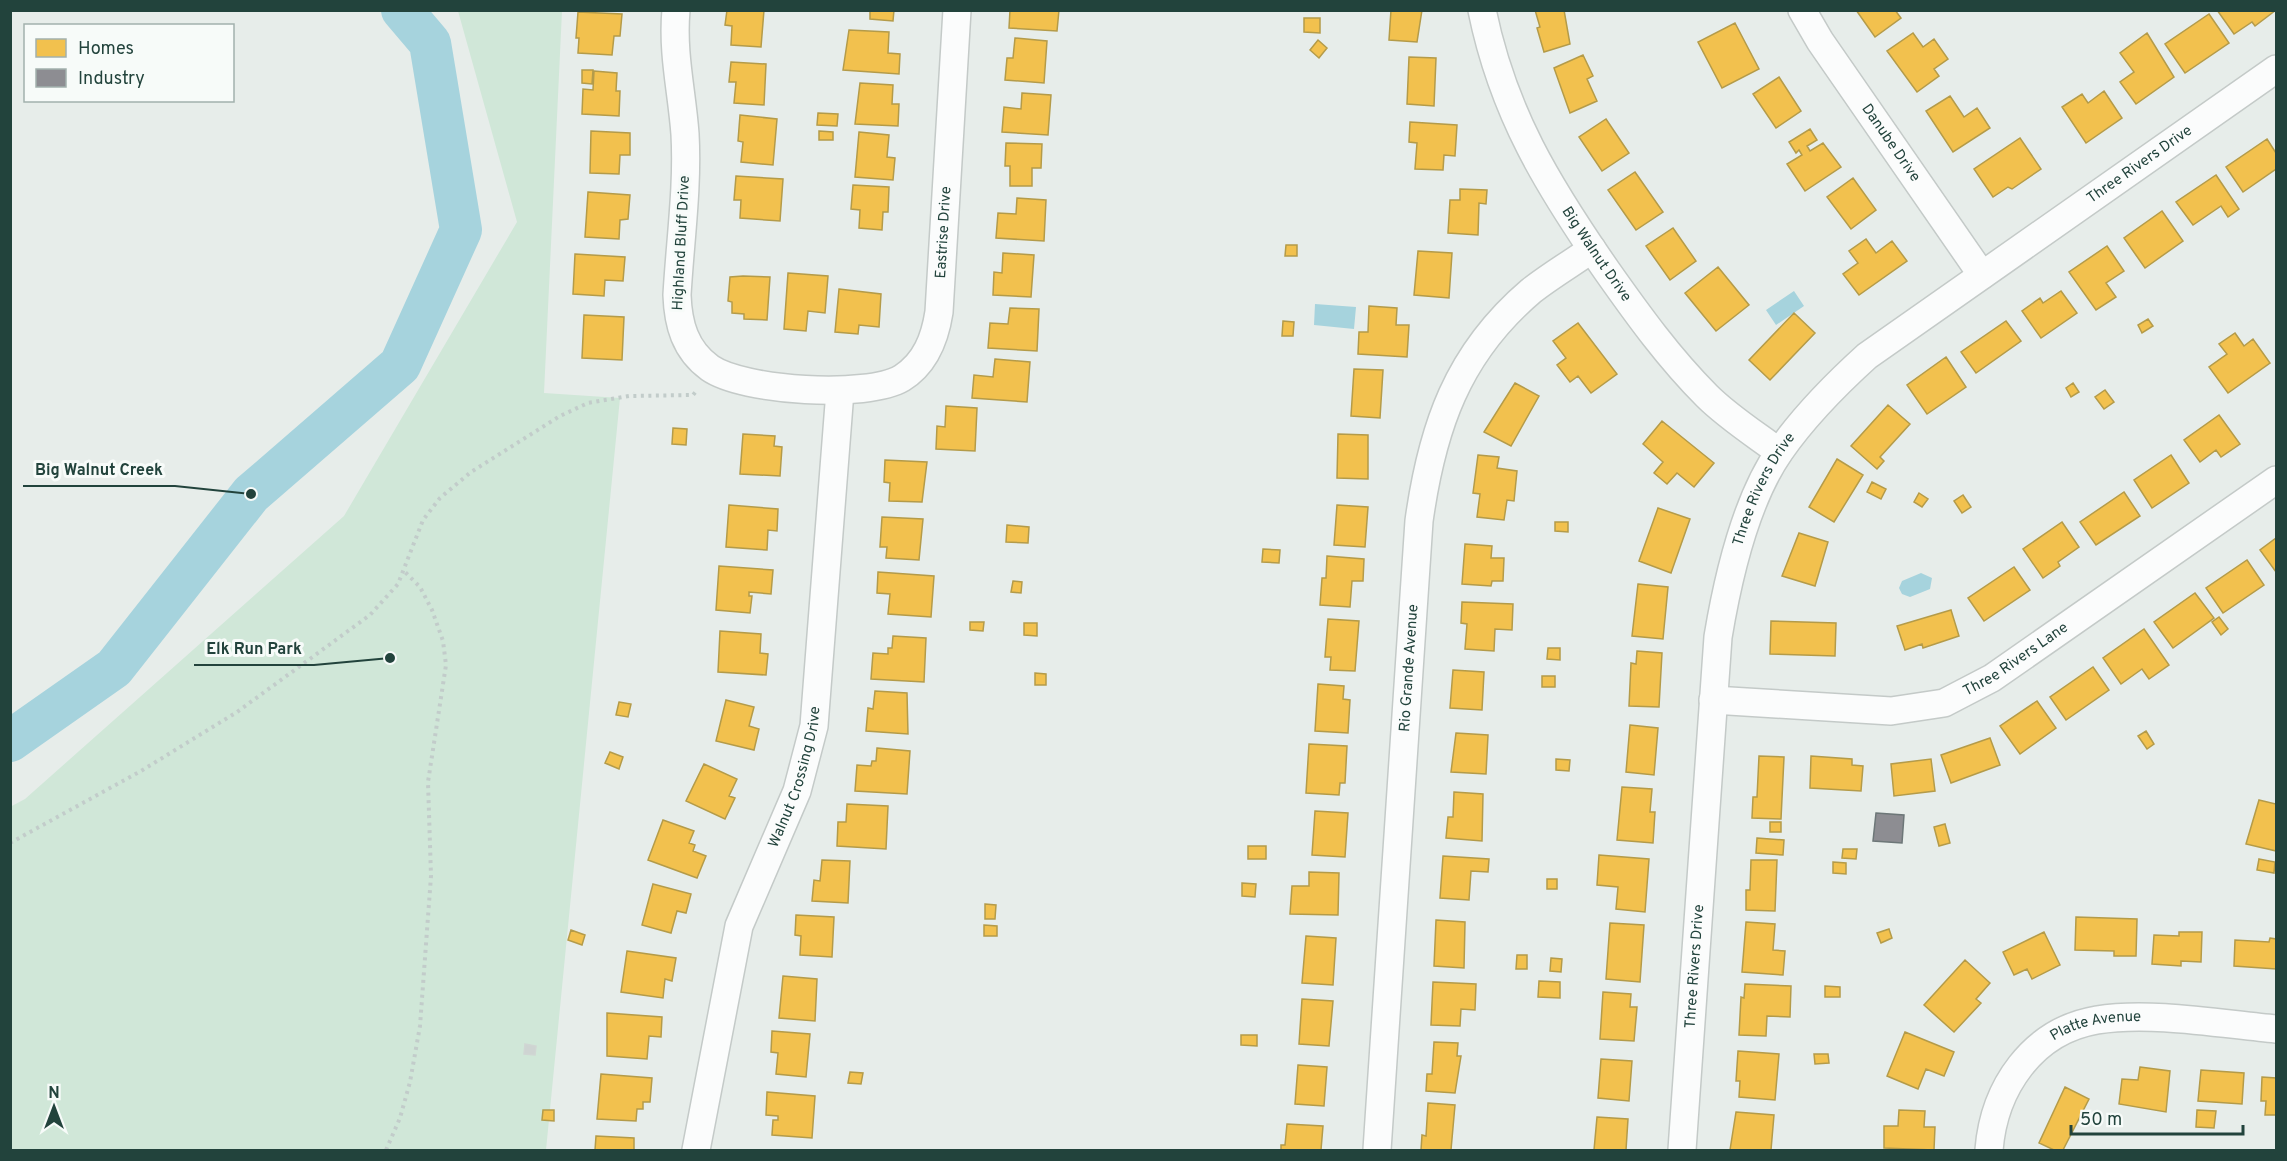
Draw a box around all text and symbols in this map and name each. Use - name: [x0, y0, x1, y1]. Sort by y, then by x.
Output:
- legend: [24, 24, 234, 102]
- text: Homes: [78, 38, 134, 61]
- text: Industry: [78, 68, 145, 91]
- street label: Danube Drive: [1857, 100, 1924, 186]
- street label: Three Rivers Drive: [2083, 121, 2196, 208]
- street label: Highland Bluff Drive: [669, 175, 695, 311]
- street label: Eastrise Drive: [932, 186, 956, 279]
- street label: Big Walnut Drive: [1557, 203, 1636, 306]
- street label: Three Rivers Drive: [1729, 429, 1800, 548]
- callout: Big Walnut Creek: [23, 452, 175, 486]
- text: Big Walnut Creek: [35, 461, 163, 481]
- street label: Rio Grande Avenue: [1395, 604, 1423, 733]
- street label: Three Rivers Lane: [1960, 618, 2072, 701]
- callout: Elk Run Park: [194, 631, 314, 665]
- text: Elk Run Park: [206, 640, 302, 660]
- street label: Walnut Crossing Drive: [764, 706, 825, 851]
- street label: Three Rivers Drive: [1681, 904, 1709, 1029]
- street label: Platte Avenue: [2047, 1007, 2141, 1045]
- north arrow: [24, 1077, 84, 1137]
- text: N: [48, 1084, 60, 1104]
- scale bar: [2071, 1098, 2244, 1136]
- text: 50 m: [2080, 1109, 2122, 1132]

